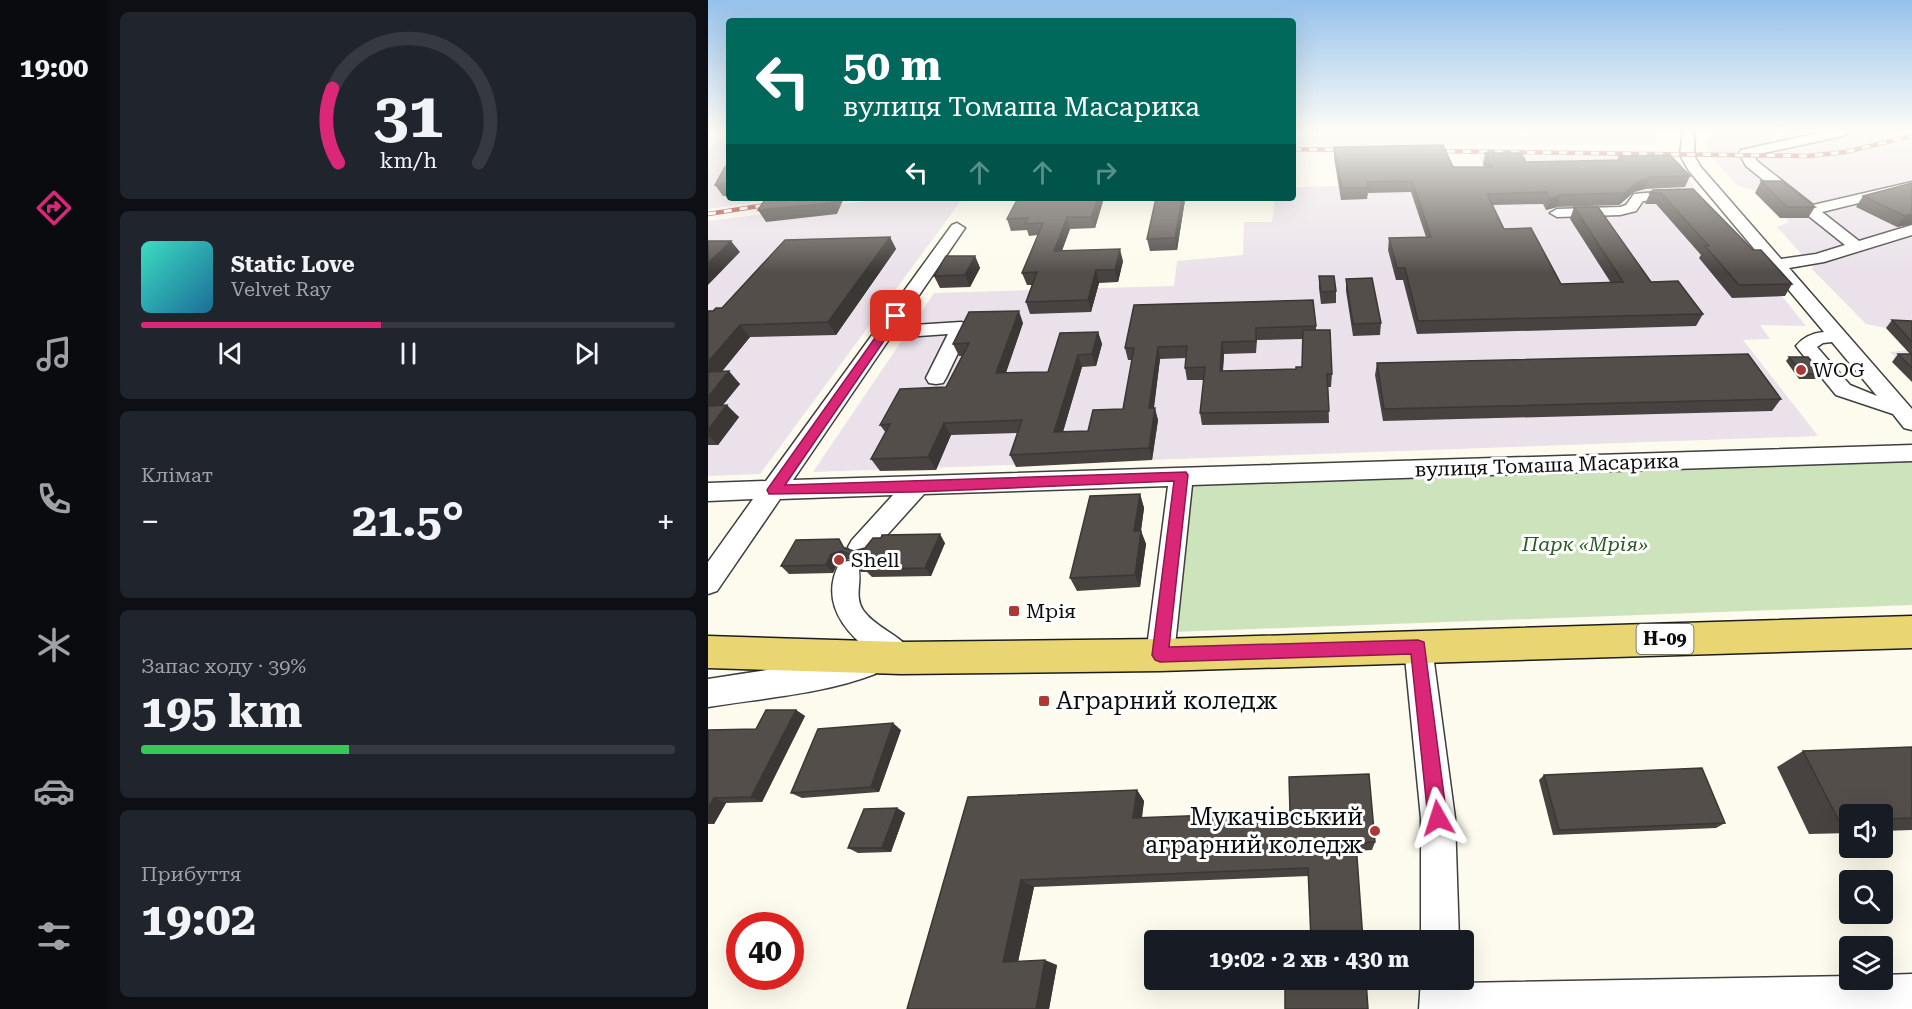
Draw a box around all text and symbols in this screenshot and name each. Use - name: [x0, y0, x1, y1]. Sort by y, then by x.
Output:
- text: 50 m: [843, 41, 941, 90]
- icon: left: [744, 42, 822, 120]
- text: 19:00: [20, 52, 88, 84]
- text: 31: [373, 79, 443, 152]
- text: вулиця Томаша Масарика: [843, 91, 1200, 123]
- text: km/h: [379, 148, 437, 173]
- icon: left: [900, 156, 933, 189]
- icon: ahead: [963, 156, 996, 189]
- icon: ahead: [1026, 156, 1059, 189]
- icon: right: [1089, 156, 1122, 189]
- icon: directions: [33, 187, 75, 229]
- text: Static Love: [231, 252, 355, 277]
- text: Velvet Ray: [231, 277, 331, 301]
- pin: [870, 290, 921, 341]
- icon: arrive: [879, 299, 912, 332]
- icon: music: [33, 333, 75, 375]
- icon: previous: [214, 337, 247, 370]
- icon: pause: [392, 337, 425, 370]
- icon: next: [570, 337, 603, 370]
- place label: WOG: [1813, 358, 1865, 382]
- marker: WOG: [1794, 363, 1808, 377]
- street label: вулиця Томаша Масарика: [1414, 448, 1680, 482]
- text: Клімат: [141, 463, 213, 487]
- icon: phone: [33, 478, 75, 520]
- text: 21.5°: [352, 494, 464, 547]
- text: −: [141, 502, 159, 541]
- text: +: [657, 502, 675, 541]
- park label: Парк «Мрія»: [1521, 532, 1648, 556]
- place label: Shell: [851, 548, 900, 572]
- marker: Shell: [832, 553, 846, 567]
- place label: Мрія: [1026, 599, 1076, 623]
- marker: Мрія: [1007, 604, 1021, 618]
- icon: climate: [33, 624, 75, 666]
- road number: Н-09: [1636, 624, 1694, 654]
- text: Запас ходу · 39%: [141, 654, 306, 678]
- text: 195 km: [141, 685, 302, 738]
- place label: Аграрний коледж: [1056, 687, 1278, 715]
- marker: Аграрний коледж: [1037, 694, 1051, 708]
- icon: car: [33, 770, 75, 812]
- position arrow: [1406, 786, 1470, 850]
- place label: Мукачівський аграрний коледж: [1145, 803, 1363, 859]
- map controls: [1839, 804, 1893, 990]
- button: sound: [1839, 804, 1893, 858]
- marker: Мукачівський аграрний коледж: [1368, 824, 1382, 838]
- text: Прибуття: [141, 862, 242, 886]
- button: search: [1839, 870, 1893, 924]
- text: 19:02: [141, 893, 256, 946]
- speed limit sign: 40: [726, 912, 804, 990]
- icon: filters: [33, 915, 75, 957]
- button: layers: [1839, 936, 1893, 990]
- text: 19:02 · 2 хв · 430 m: [1209, 947, 1409, 972]

